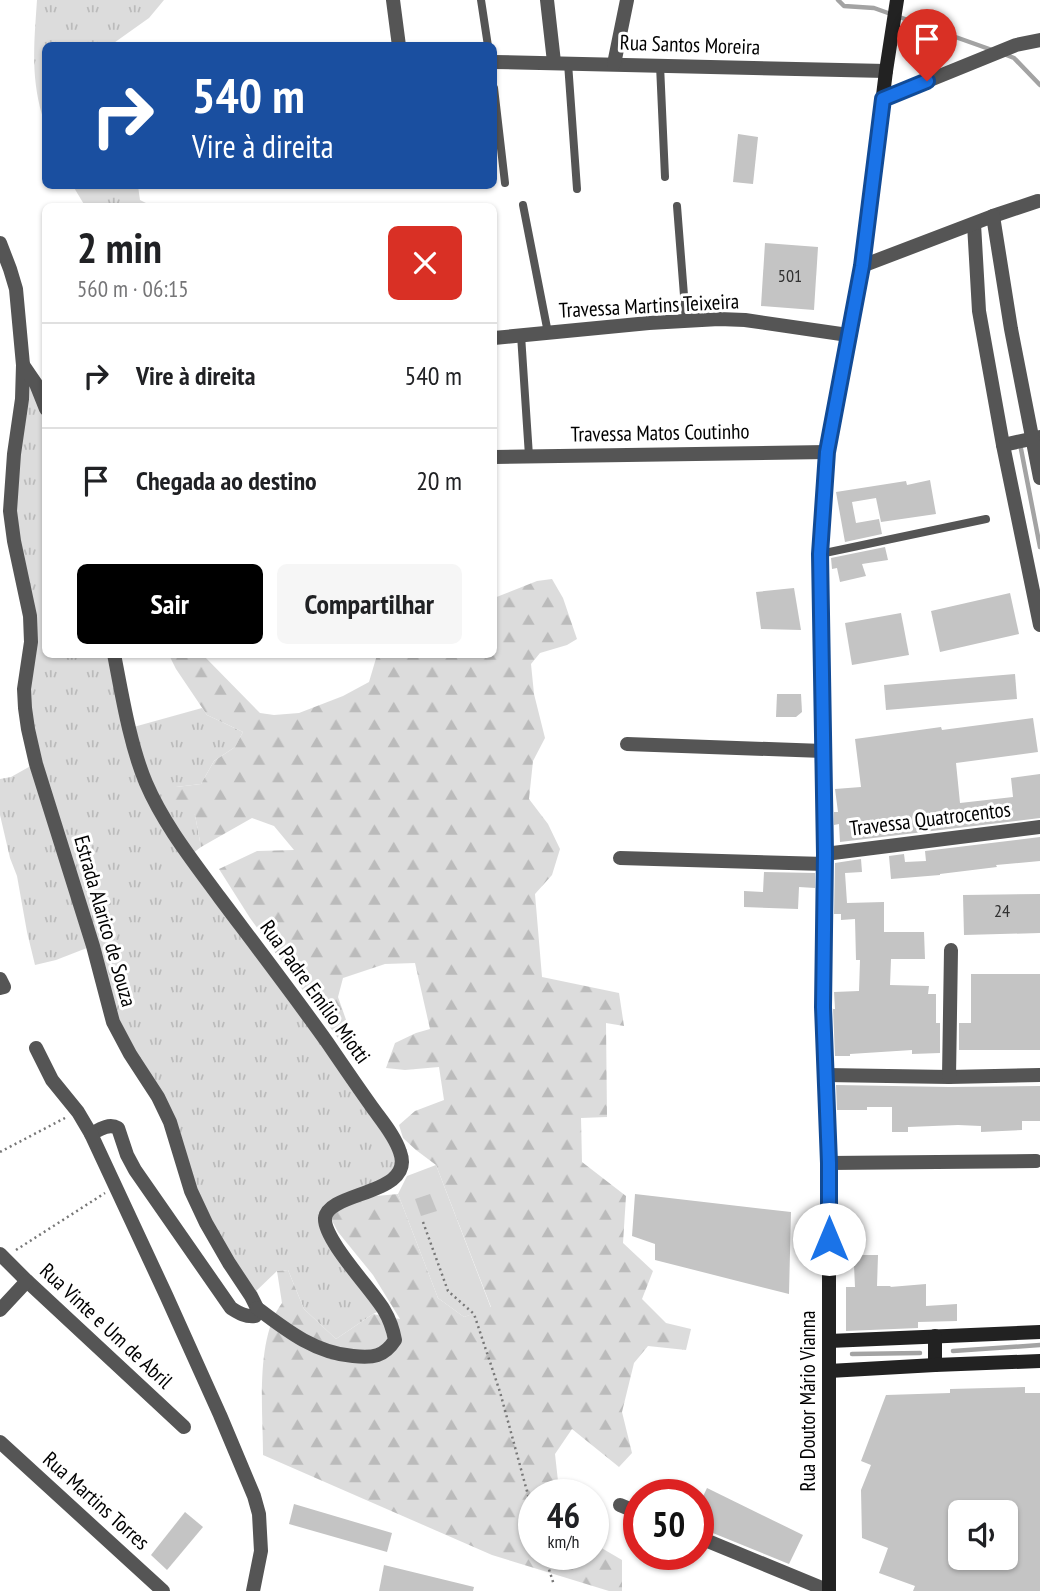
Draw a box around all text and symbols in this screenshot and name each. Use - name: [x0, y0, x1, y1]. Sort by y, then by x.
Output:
- pin: [897, 9, 957, 81]
- icon: arrive: [908, 20, 946, 58]
- street label: Rua Santos Moreira: [619, 29, 761, 60]
- text: 540 m: [192, 63, 305, 127]
- icon: right: [77, 70, 168, 161]
- text: Vire à direita: [192, 125, 333, 167]
- text: 2 min: [77, 220, 162, 275]
- button: close: [388, 226, 462, 300]
- house number: 501: [778, 264, 802, 287]
- text: 560 m · 06:15: [77, 274, 189, 303]
- street label: Travessa Martins Teixeira: [558, 287, 740, 324]
- icon: right: [77, 357, 115, 395]
- text: Vire à direita: [136, 359, 255, 392]
- text: 540 m: [404, 359, 462, 392]
- street label: Travessa Matos Coutinho: [570, 417, 750, 448]
- icon: arrive: [77, 462, 115, 500]
- text: Chegada ao destino: [136, 464, 317, 497]
- text: 20 m: [416, 464, 462, 497]
- button: Sair: [77, 564, 263, 644]
- button: Compartilhar: [277, 564, 462, 644]
- street label: Travessa Quatrocentos: [848, 795, 1012, 842]
- street label: Estrada Alarico de Souza: [68, 832, 143, 1010]
- house number: 24: [994, 899, 1010, 922]
- street label: Rua Padre Emílio Miotti: [254, 915, 376, 1069]
- position arrow: [792, 1202, 866, 1276]
- street label: Rua Vinte e Um de Abril: [34, 1257, 178, 1394]
- street label: Rua Doutor Mário Vianna: [794, 1311, 821, 1491]
- street label: Rua Martins Torres: [37, 1446, 155, 1556]
- speed limit sign: 50: [623, 1479, 714, 1570]
- text: 46: [547, 1492, 580, 1538]
- map controls: [948, 1500, 1018, 1570]
- button: sound: [948, 1500, 1018, 1570]
- text: km/h: [548, 1530, 579, 1553]

